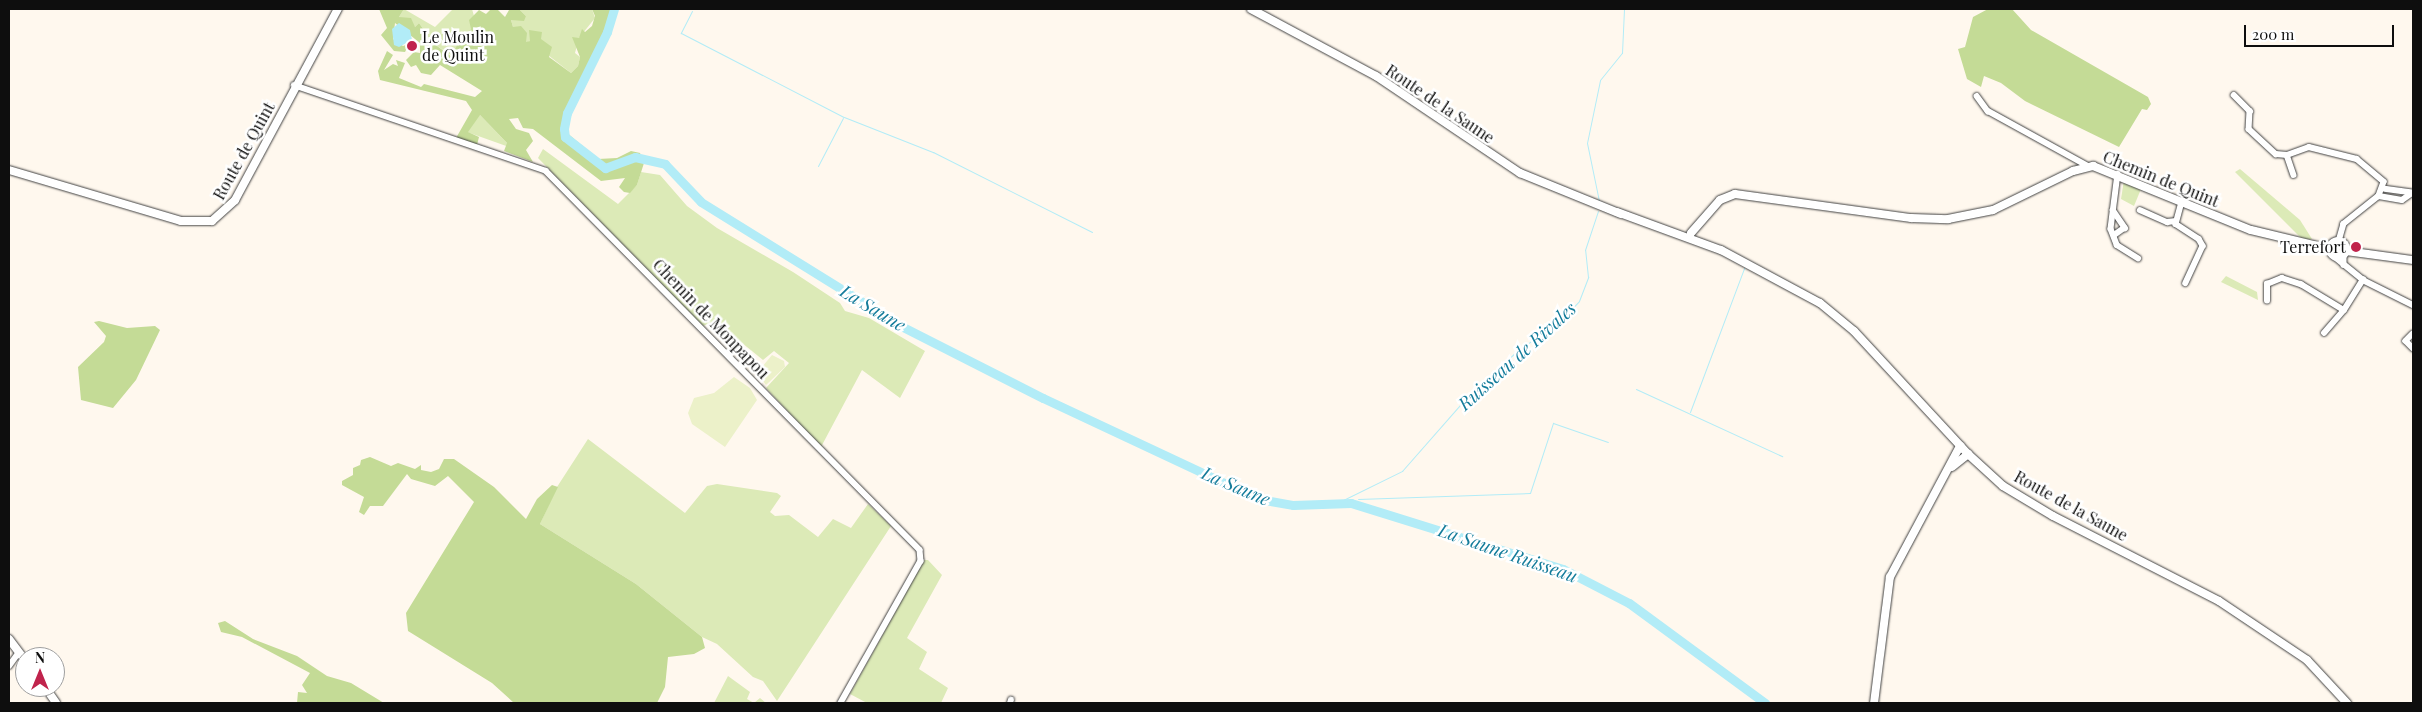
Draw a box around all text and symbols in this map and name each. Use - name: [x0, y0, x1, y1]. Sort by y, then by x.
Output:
- scale bar: [2247, 15, 2397, 47]
- text: 200 m: [2252, 24, 2294, 44]
- place label: Le Moulin de Quint: [422, 27, 494, 65]
- marker: Le Moulin de Quint: [406, 40, 418, 52]
- street label: Route de la Saune: [1382, 60, 1498, 148]
- street label: Route de Quint: [209, 99, 279, 203]
- street label: Chemin de Quint: [2100, 147, 2222, 211]
- place label: Terrefort: [2280, 237, 2346, 257]
- marker: Terrefort: [2350, 241, 2362, 253]
- street label: Chemin de Monpapou: [649, 255, 773, 383]
- water label: La Saune: [836, 280, 910, 336]
- water label: Ruisseau de Rivales: [1454, 297, 1580, 415]
- water label: La Saune: [1199, 462, 1273, 510]
- street label: Route de la Saune: [2011, 467, 2131, 545]
- water label: La Saune Ruisseau: [1436, 519, 1580, 587]
- north arrow: [15, 647, 65, 697]
- text: N: [35, 648, 45, 667]

